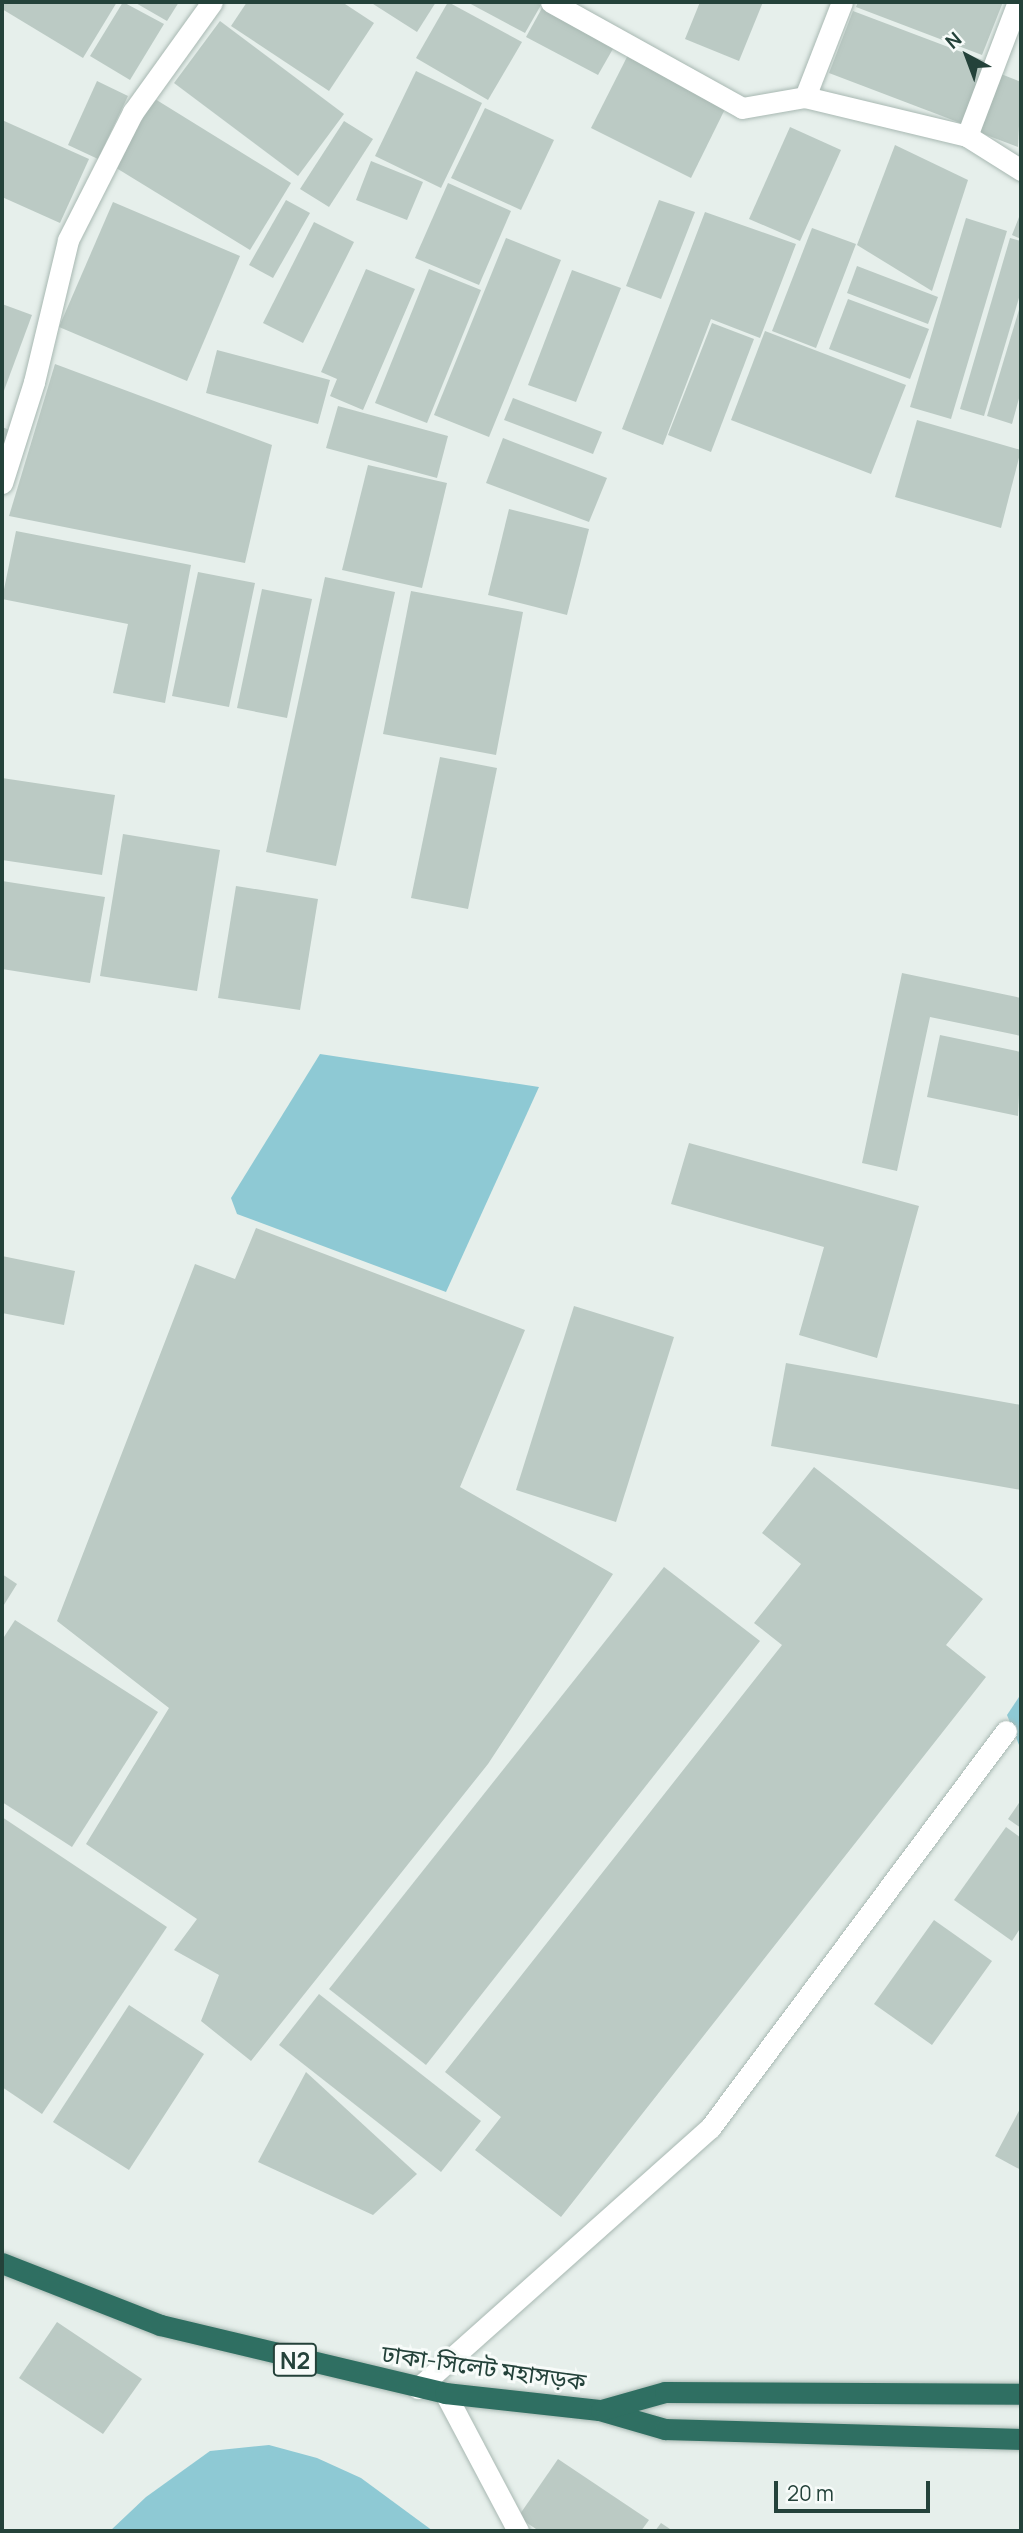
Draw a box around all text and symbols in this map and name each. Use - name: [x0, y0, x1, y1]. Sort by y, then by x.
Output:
- north arrow: [932, 21, 1002, 91]
- text: N: [940, 26, 967, 54]
- street label: ঢাকা-সিলেট মহাসড়ক: [380, 2338, 588, 2396]
- road number: N2: [272, 2340, 318, 2380]
- scale bar: [778, 2466, 934, 2510]
- text: 20 m: [787, 2479, 834, 2507]

